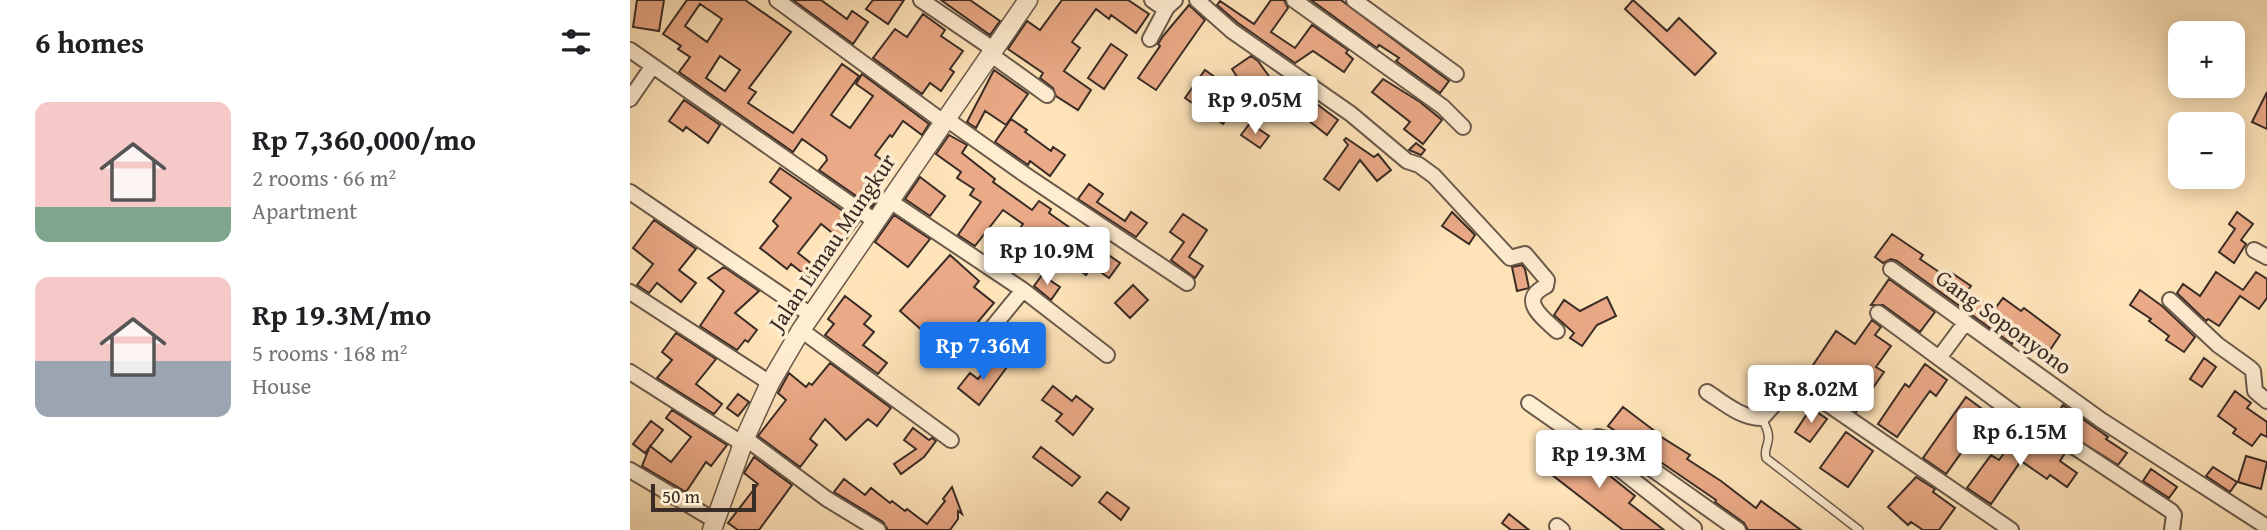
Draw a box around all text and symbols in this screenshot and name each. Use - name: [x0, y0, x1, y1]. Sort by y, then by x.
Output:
- text: 6 homes: [35, 20, 144, 64]
- map controls: [2168, 21, 2245, 189]
- button: +: [2168, 21, 2245, 98]
- icon: filters: [557, 23, 595, 61]
- pin: Rp 9.05M: [1183, 76, 1327, 136]
- text: Rp 9.05M: [1208, 82, 1302, 115]
- button: −: [2168, 112, 2245, 189]
- text: Rp 7,360,000/mo: [252, 117, 476, 161]
- icon: home: [91, 130, 175, 214]
- street label: Jalan Limau Mungkur: [758, 146, 904, 339]
- text: 2 rooms · 66 m²: [252, 161, 396, 194]
- text: Apartment: [252, 194, 357, 227]
- pin: Rp 10.9M: [975, 228, 1119, 287]
- text: Rp 10.9M: [1000, 233, 1094, 266]
- street label: Gang Soponyono: [1929, 261, 2079, 382]
- text: Rp 19.3M/mo: [252, 292, 431, 336]
- icon: home: [91, 305, 175, 389]
- pin: Rp 7.36M: [911, 322, 1055, 382]
- text: Rp 7.36M: [936, 328, 1030, 361]
- text: 5 rooms · 168 m²: [252, 336, 407, 369]
- pin: Rp 8.02M: [1739, 366, 1883, 425]
- text: House: [252, 369, 311, 402]
- text: Rp 8.02M: [1764, 371, 1858, 404]
- pin: Rp 6.15M: [1948, 408, 2092, 468]
- text: Rp 6.15M: [1973, 414, 2067, 447]
- pin: Rp 19.3M: [1527, 430, 1671, 490]
- text: Rp 19.3M: [1552, 436, 1646, 469]
- scale bar: [651, 481, 756, 513]
- text: 50 m: [662, 482, 700, 510]

